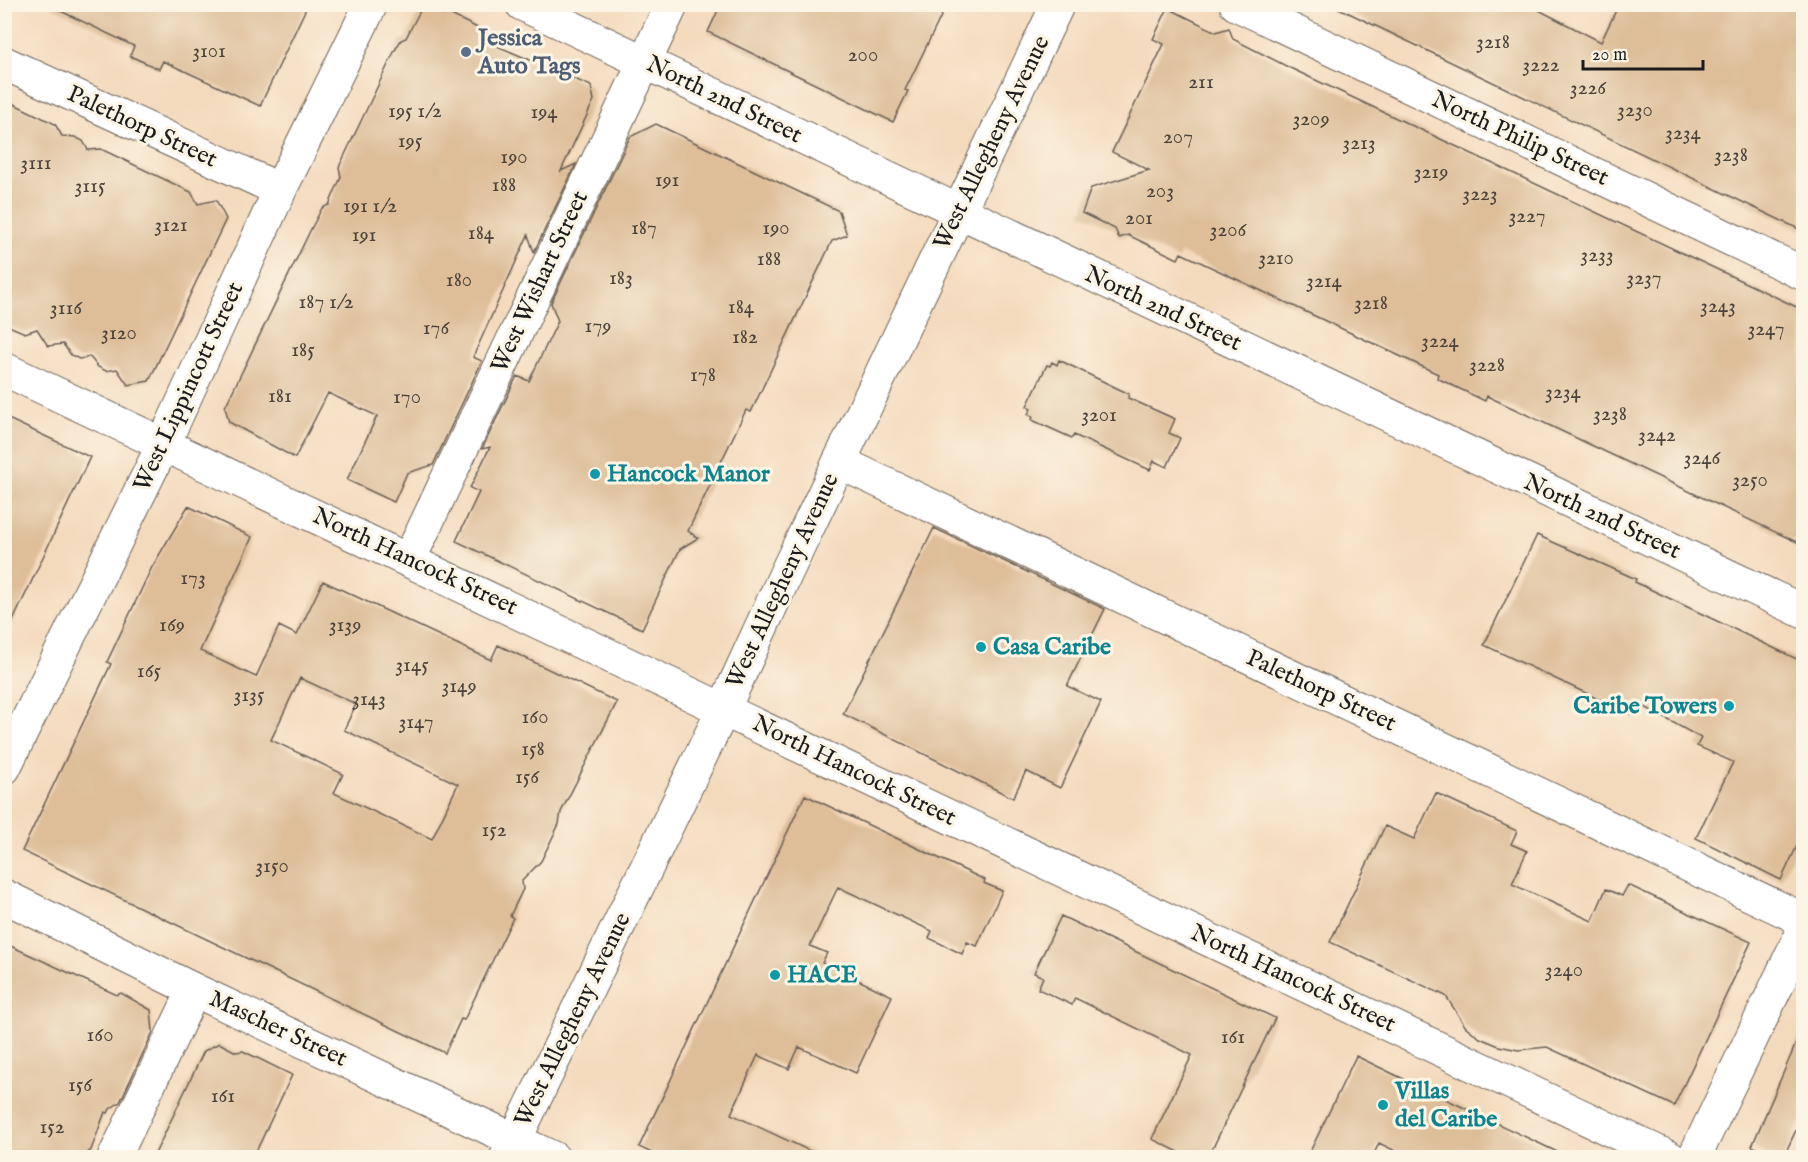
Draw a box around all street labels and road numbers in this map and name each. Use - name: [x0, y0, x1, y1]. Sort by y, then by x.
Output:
- street label: West Allegheny Avenue: [927, 31, 1057, 255]
- street label: North 2nd Street: [641, 49, 807, 151]
- street label: Palethorp Street: [62, 79, 222, 175]
- street label: North Philip Street: [1426, 84, 1614, 194]
- street label: West Wishart Street: [484, 186, 596, 378]
- street label: North 2nd Street: [1080, 259, 1246, 359]
- street label: West Lippincott Street: [127, 277, 251, 497]
- street label: North 2nd Street: [1519, 467, 1685, 567]
- street label: West Allegheny Avenue: [719, 468, 847, 694]
- street label: North Hancock Street: [307, 501, 523, 623]
- street label: Palethorp Street: [1241, 643, 1401, 739]
- street label: North Hancock Street: [747, 708, 961, 834]
- street label: West Allegheny Avenue: [508, 908, 638, 1132]
- street label: North Hancock Street: [1185, 918, 1401, 1040]
- street label: Mascher Street: [204, 983, 352, 1075]

